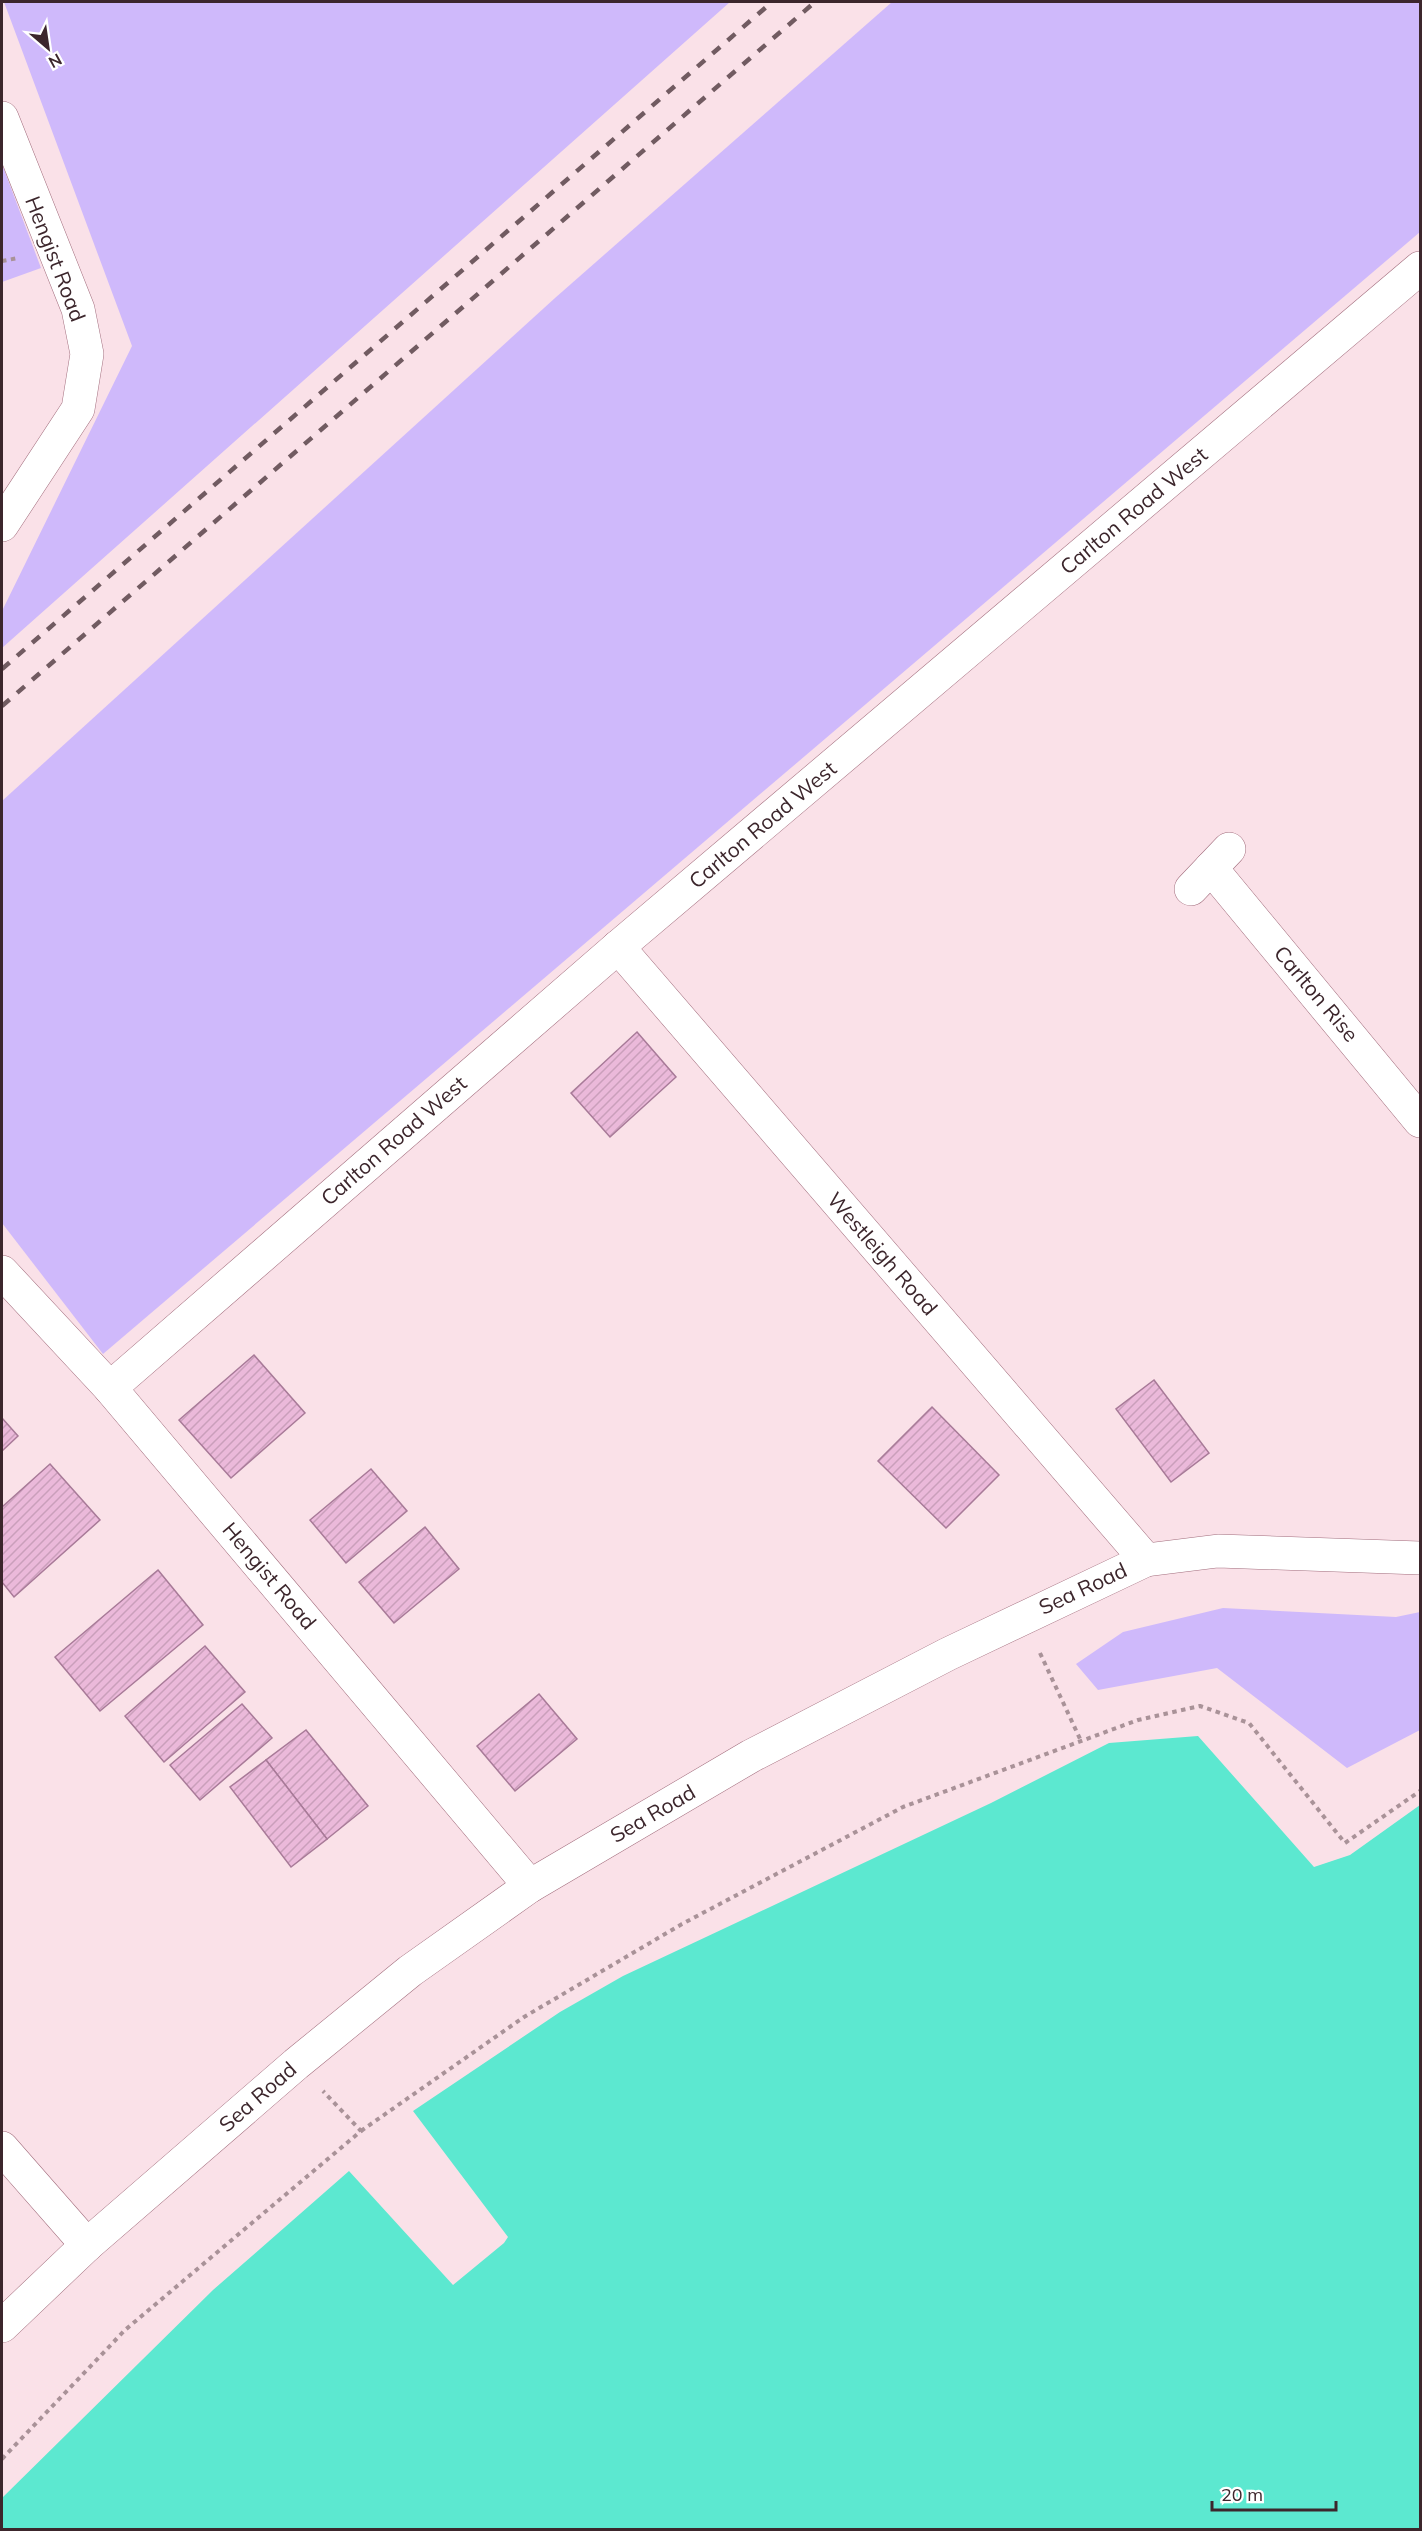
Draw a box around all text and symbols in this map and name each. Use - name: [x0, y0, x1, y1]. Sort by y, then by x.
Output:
- north arrow: [18, 18, 78, 78]
- text: N: [45, 49, 65, 73]
- street label: Hengist Road: [20, 192, 92, 325]
- street label: Carlton Road West: [1054, 441, 1212, 579]
- street label: Carlton Road West: [683, 755, 841, 893]
- street label: Carlton Rise: [1269, 940, 1365, 1047]
- street label: Carlton Road West: [315, 1070, 471, 1211]
- street label: Westleigh Road: [822, 1186, 943, 1320]
- street label: Hengist Road: [217, 1516, 322, 1634]
- street label: Sea Road: [1034, 1556, 1131, 1620]
- street label: Sea Road: [605, 1778, 700, 1848]
- street label: Sea Road: [213, 2056, 301, 2137]
- scale bar: [1212, 2474, 1336, 2512]
- text: 20 m: [1221, 2483, 1263, 2506]

